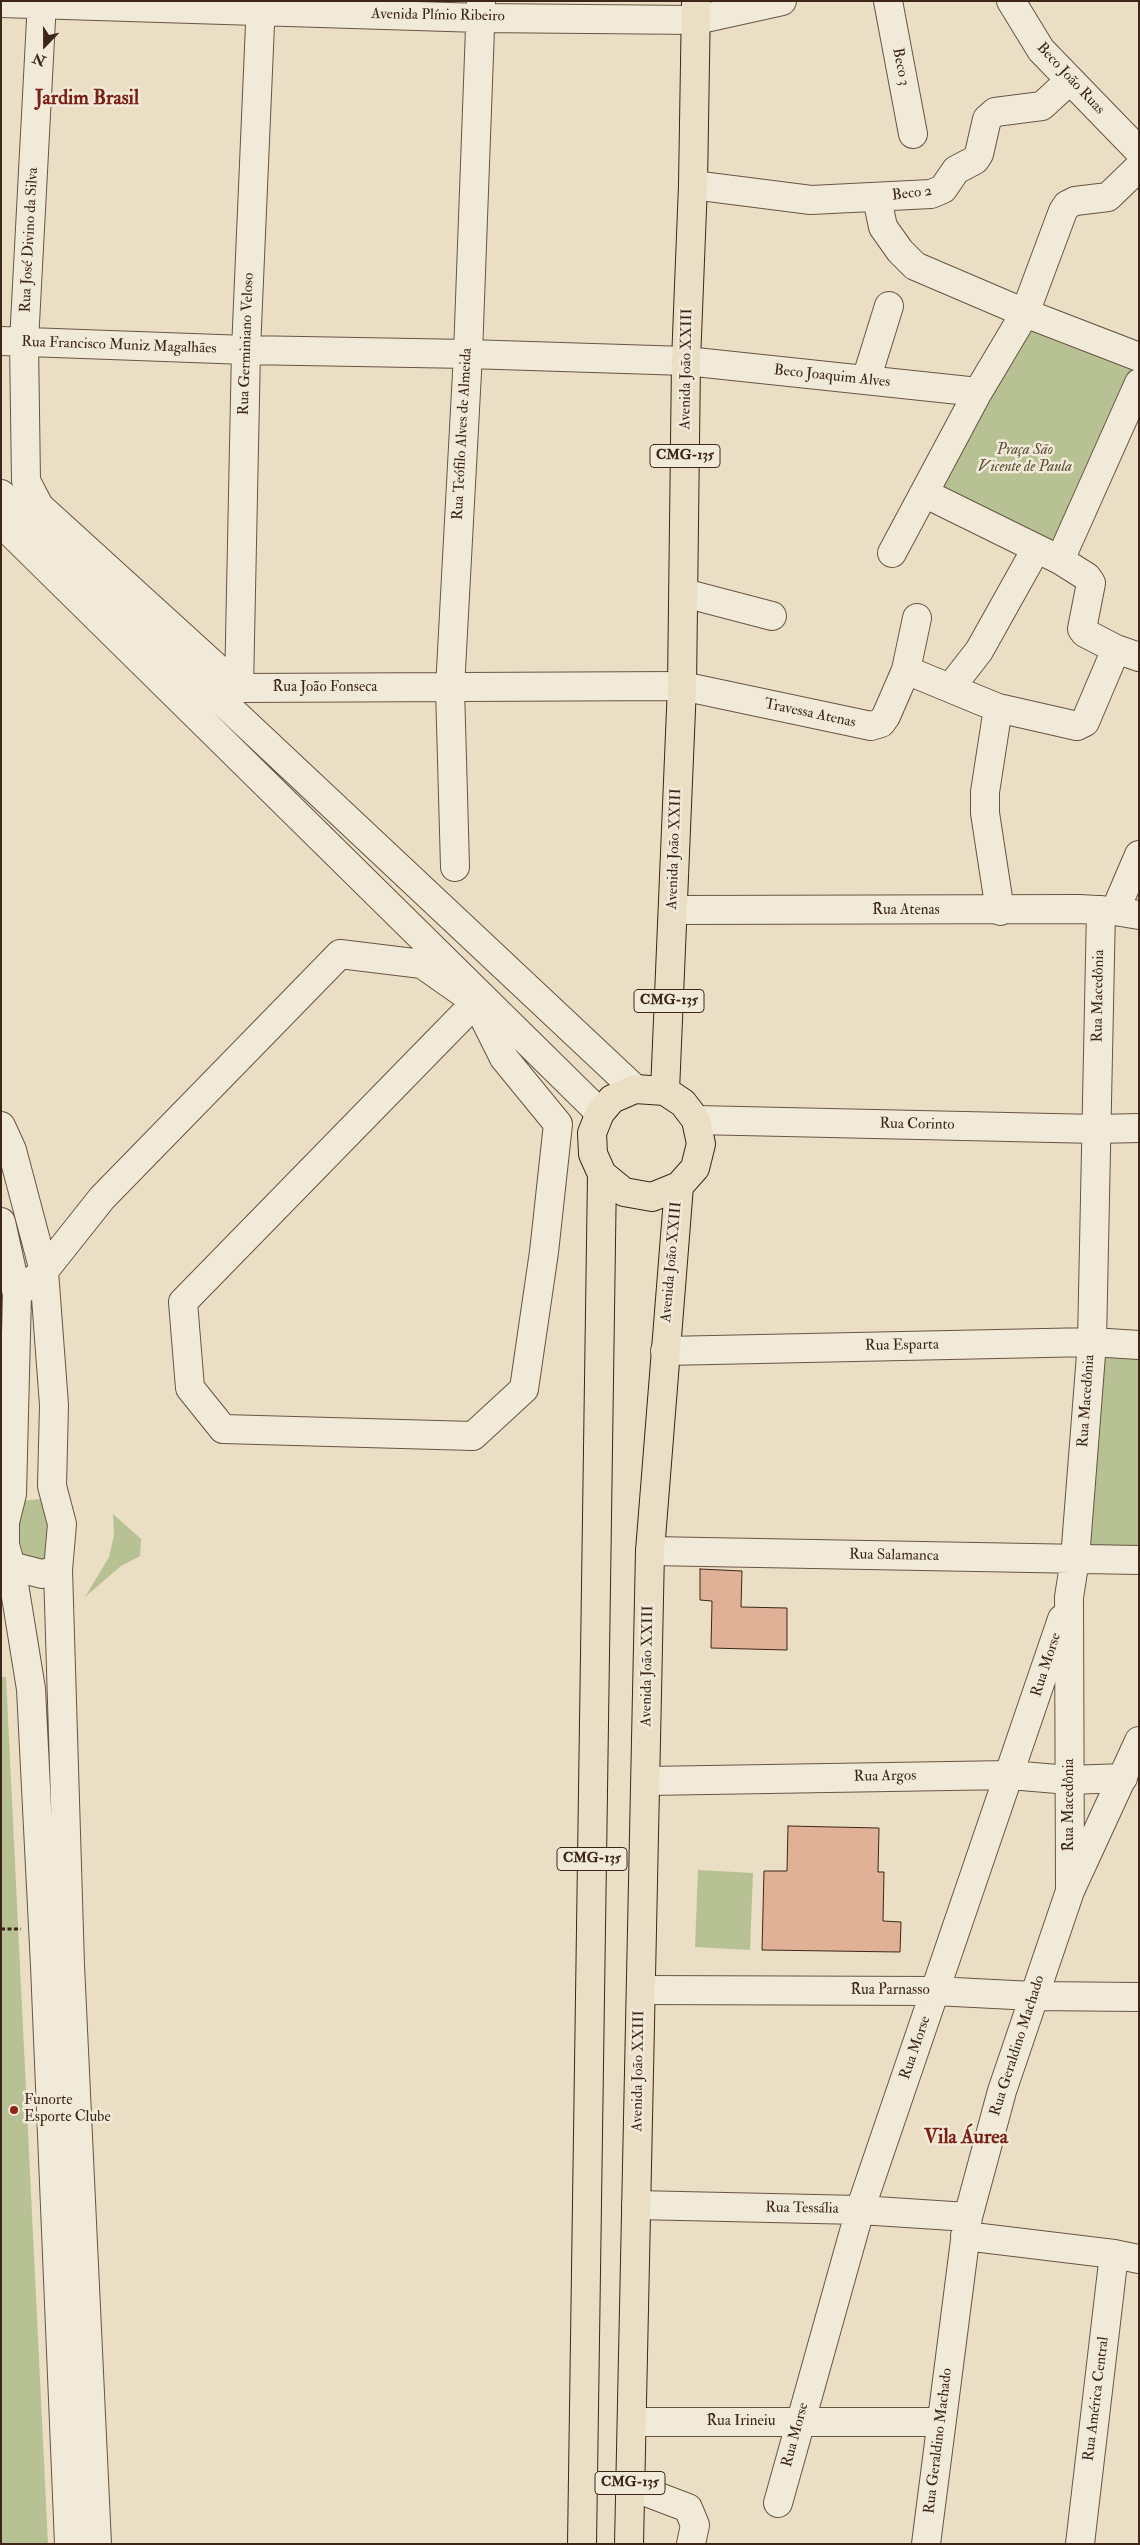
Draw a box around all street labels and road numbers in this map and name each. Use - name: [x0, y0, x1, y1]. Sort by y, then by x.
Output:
- street label: Avenida Plínio Ribeiro: [371, 6, 505, 26]
- street label: Beco João Ruas: [1032, 39, 1108, 119]
- street label: Beco 3: [888, 47, 912, 87]
- street label: Rua José Divino da Silva: [17, 167, 43, 313]
- street label: Beco 2: [891, 183, 933, 205]
- street label: Rua Germiniano Veloso: [236, 272, 258, 416]
- street label: Avenida João XXIII: [677, 308, 697, 430]
- street label: Rua Francisco Muniz Magalhães: [21, 334, 217, 358]
- street label: Rua Teófilo Alves de Almeida: [449, 347, 477, 521]
- street label: Beco Joaquim Alves: [773, 362, 891, 392]
- road number: CMG-135: [650, 444, 720, 468]
- street label: Rua João Fonseca: [273, 679, 377, 697]
- street label: Travessa Atenas: [763, 696, 857, 732]
- street label: Avenida João XXIII: [664, 788, 686, 910]
- street label: Rua Atenas: [872, 902, 940, 920]
- street label: Rua Macedônia: [1089, 949, 1109, 1043]
- road number: CMG-135: [634, 989, 704, 1012]
- street label: Rua Corinto: [879, 1115, 955, 1135]
- street label: Avenida João XXIII: [658, 1201, 686, 1323]
- street label: Rua Esparta: [865, 1336, 939, 1356]
- street label: Rua Macedônia: [1075, 1354, 1099, 1448]
- street label: Rua Salamanca: [849, 1546, 939, 1566]
- street label: Avenida João XXIII: [638, 1605, 658, 1727]
- street label: Rua Morse: [1028, 1631, 1066, 1699]
- street label: Rua Macedônia: [1061, 1758, 1079, 1852]
- street label: Rua Argos: [854, 1767, 916, 1787]
- road number: CMG-135: [557, 1848, 627, 1870]
- street label: Rua Geraldino Machado: [987, 1973, 1049, 2119]
- street label: Rua Parnasso: [850, 1982, 930, 2000]
- street label: Avenida João XXIII: [629, 2010, 649, 2132]
- street label: Rua Morse: [897, 2014, 935, 2082]
- street label: Rua Tessália: [765, 2199, 839, 2219]
- street label: Rua América Central: [1080, 2336, 1114, 2462]
- street label: Rua Geraldino Machado: [921, 2367, 957, 2515]
- street label: Rua Morse: [779, 2401, 813, 2469]
- street label: Rua Irineiu: [706, 2413, 776, 2431]
- road number: CMG-135: [595, 2472, 665, 2494]

